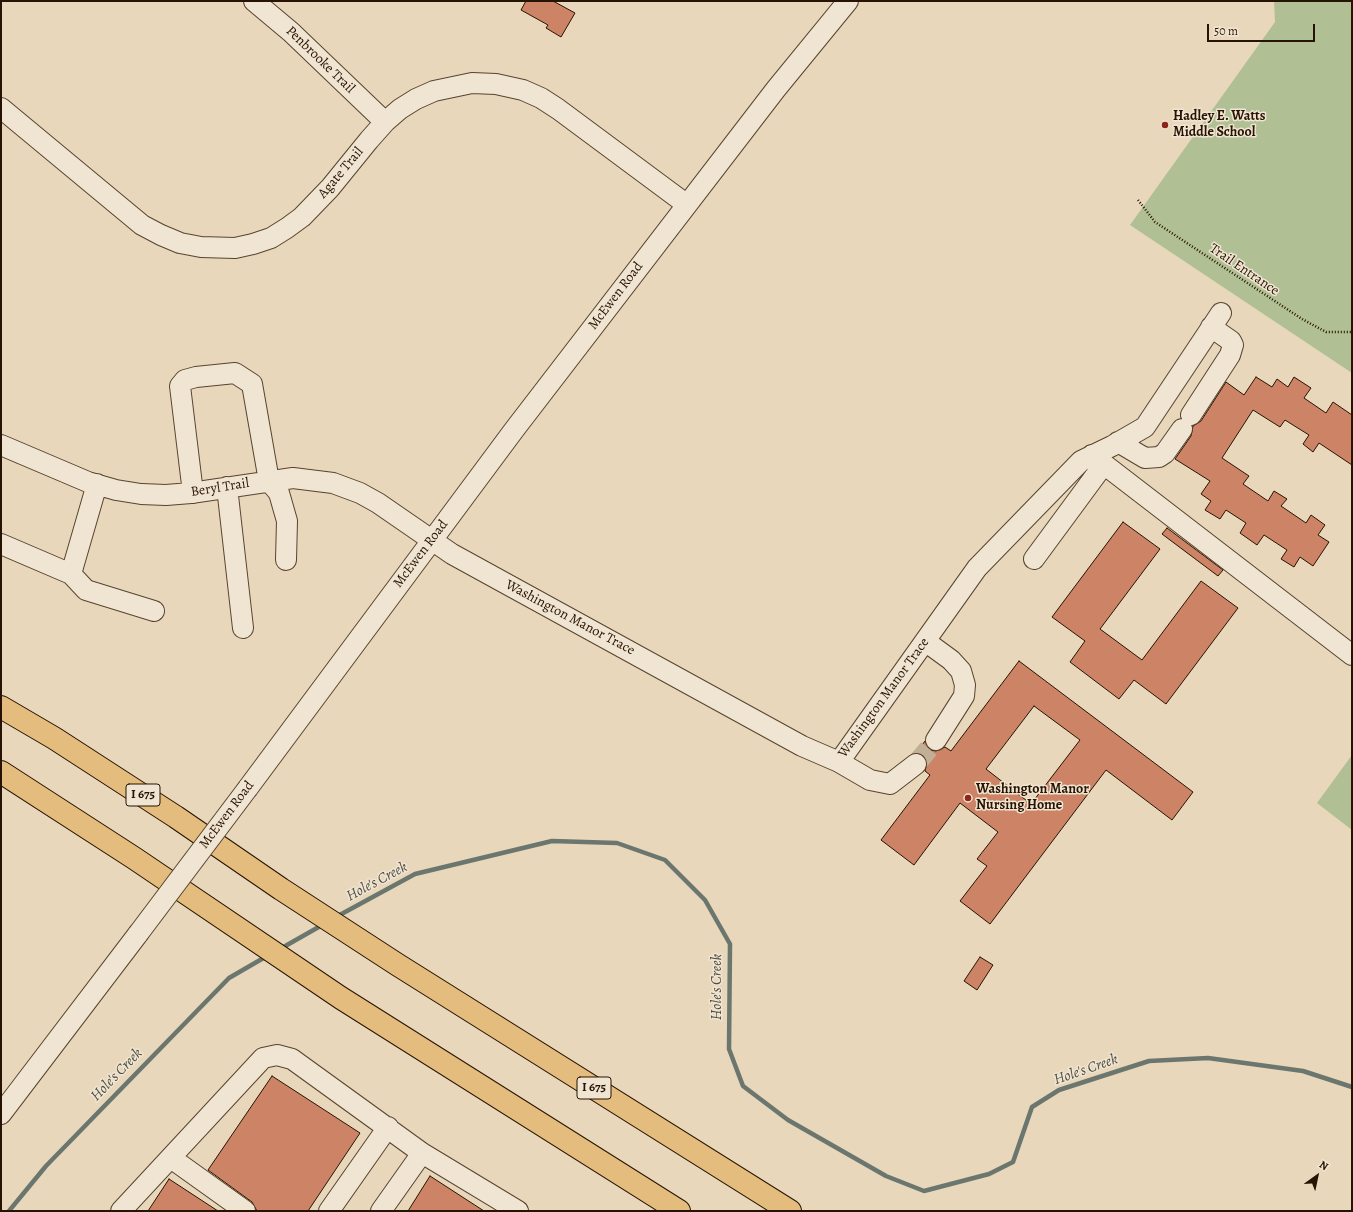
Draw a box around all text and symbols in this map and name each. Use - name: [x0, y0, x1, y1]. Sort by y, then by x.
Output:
- scale bar: [1209, 16, 1317, 42]
- street label: Penbrooke Trail: [282, 23, 358, 97]
- text: 50 m: [1214, 23, 1238, 39]
- place label: Hadley E. Watts Middle School: [1173, 109, 1265, 142]
- marker: Hadley E. Watts Middle School: [1160, 120, 1170, 130]
- street label: Agate Trail: [315, 144, 367, 202]
- street label: Trail Entrance: [1206, 240, 1282, 300]
- street label: McEwen Road: [585, 259, 647, 333]
- street label: Beryl Trail: [190, 475, 250, 501]
- street label: McEwen Road: [390, 517, 452, 591]
- street label: Washington Manor Trace: [502, 577, 638, 659]
- street label: Washington Manor Trace: [835, 635, 933, 761]
- street label: McEwen Road: [196, 778, 258, 852]
- place label: Washington Manor Nursing Home: [976, 782, 1089, 814]
- road number: I 675: [126, 784, 160, 806]
- marker: Washington Manor Nursing Home: [963, 793, 973, 803]
- water label: Hole's Creek: [343, 858, 411, 906]
- water label: Hole's Creek: [708, 954, 726, 1020]
- water label: Hole's Creek: [87, 1045, 147, 1105]
- water label: Hole's Creek: [1052, 1051, 1120, 1089]
- road number: I 675: [577, 1077, 611, 1099]
- north arrow: [1297, 1156, 1337, 1196]
- text: N: [1316, 1157, 1331, 1174]

